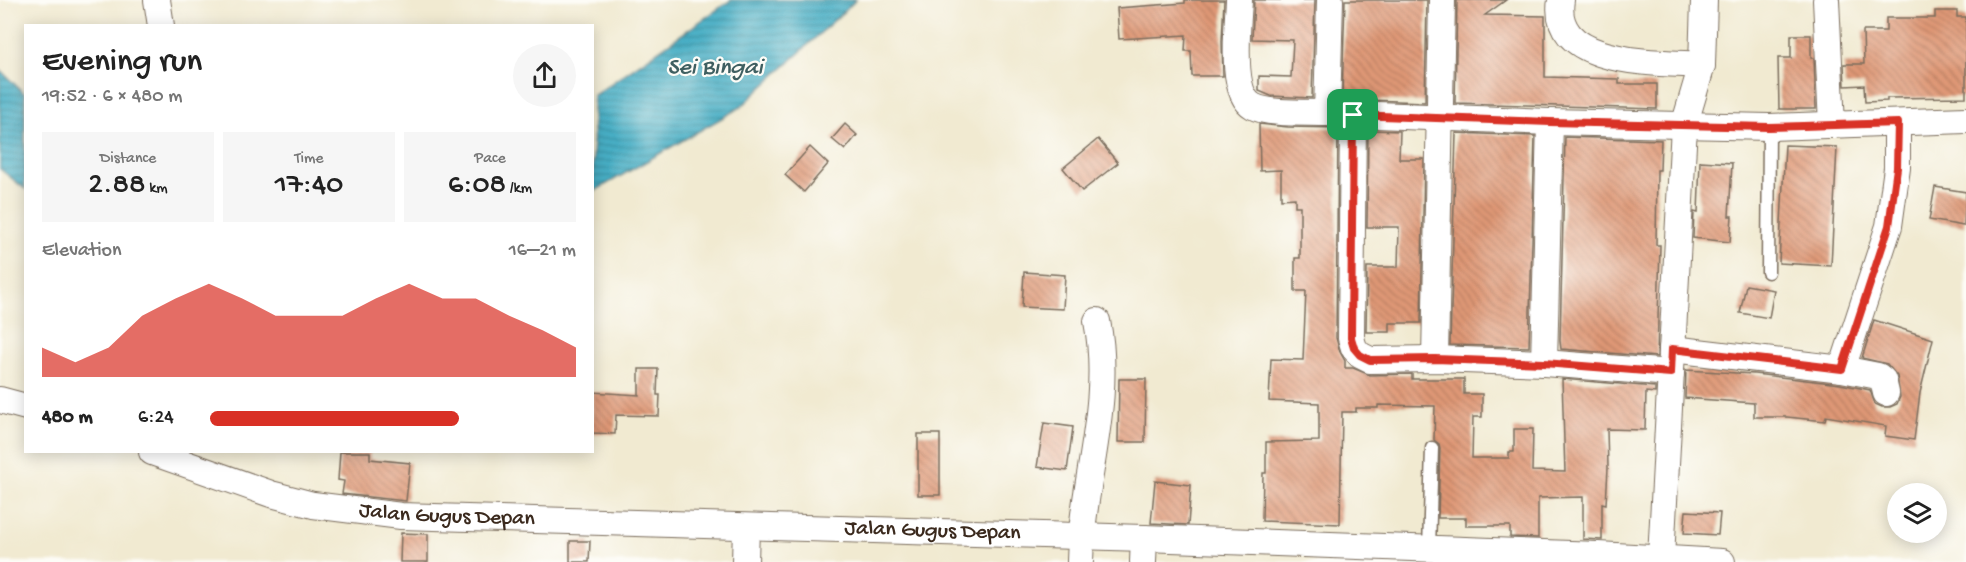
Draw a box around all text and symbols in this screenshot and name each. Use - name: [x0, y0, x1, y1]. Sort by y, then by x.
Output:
- text: Evening run: [42, 44, 202, 82]
- button: share: [513, 44, 576, 107]
- water label: Sei Bingai: [667, 54, 766, 83]
- text: 19:52 · 6 × 480 m: [42, 86, 182, 109]
- pin: [1327, 89, 1378, 140]
- icon: arrive: [1336, 98, 1369, 131]
- text: Distance: [100, 150, 156, 169]
- text: Time: [294, 150, 324, 169]
- text: Pace: [474, 150, 506, 169]
- text: 2.88: [88, 169, 145, 204]
- text: 17:40: [275, 169, 343, 204]
- text: 6:08: [448, 169, 506, 204]
- text: km: [145, 180, 168, 199]
- text: /km: [506, 180, 532, 199]
- text: Elevation: [42, 240, 122, 263]
- text: 16–21 m: [509, 240, 576, 263]
- text: 480 m: [42, 407, 93, 430]
- text: 6:24: [138, 407, 174, 430]
- map controls: [1887, 483, 1947, 543]
- button: layers: [1887, 483, 1947, 543]
- street label: Jalan Gugus Depan: [357, 498, 536, 533]
- street label: Jalan Gugus Depan: [844, 516, 1021, 547]

